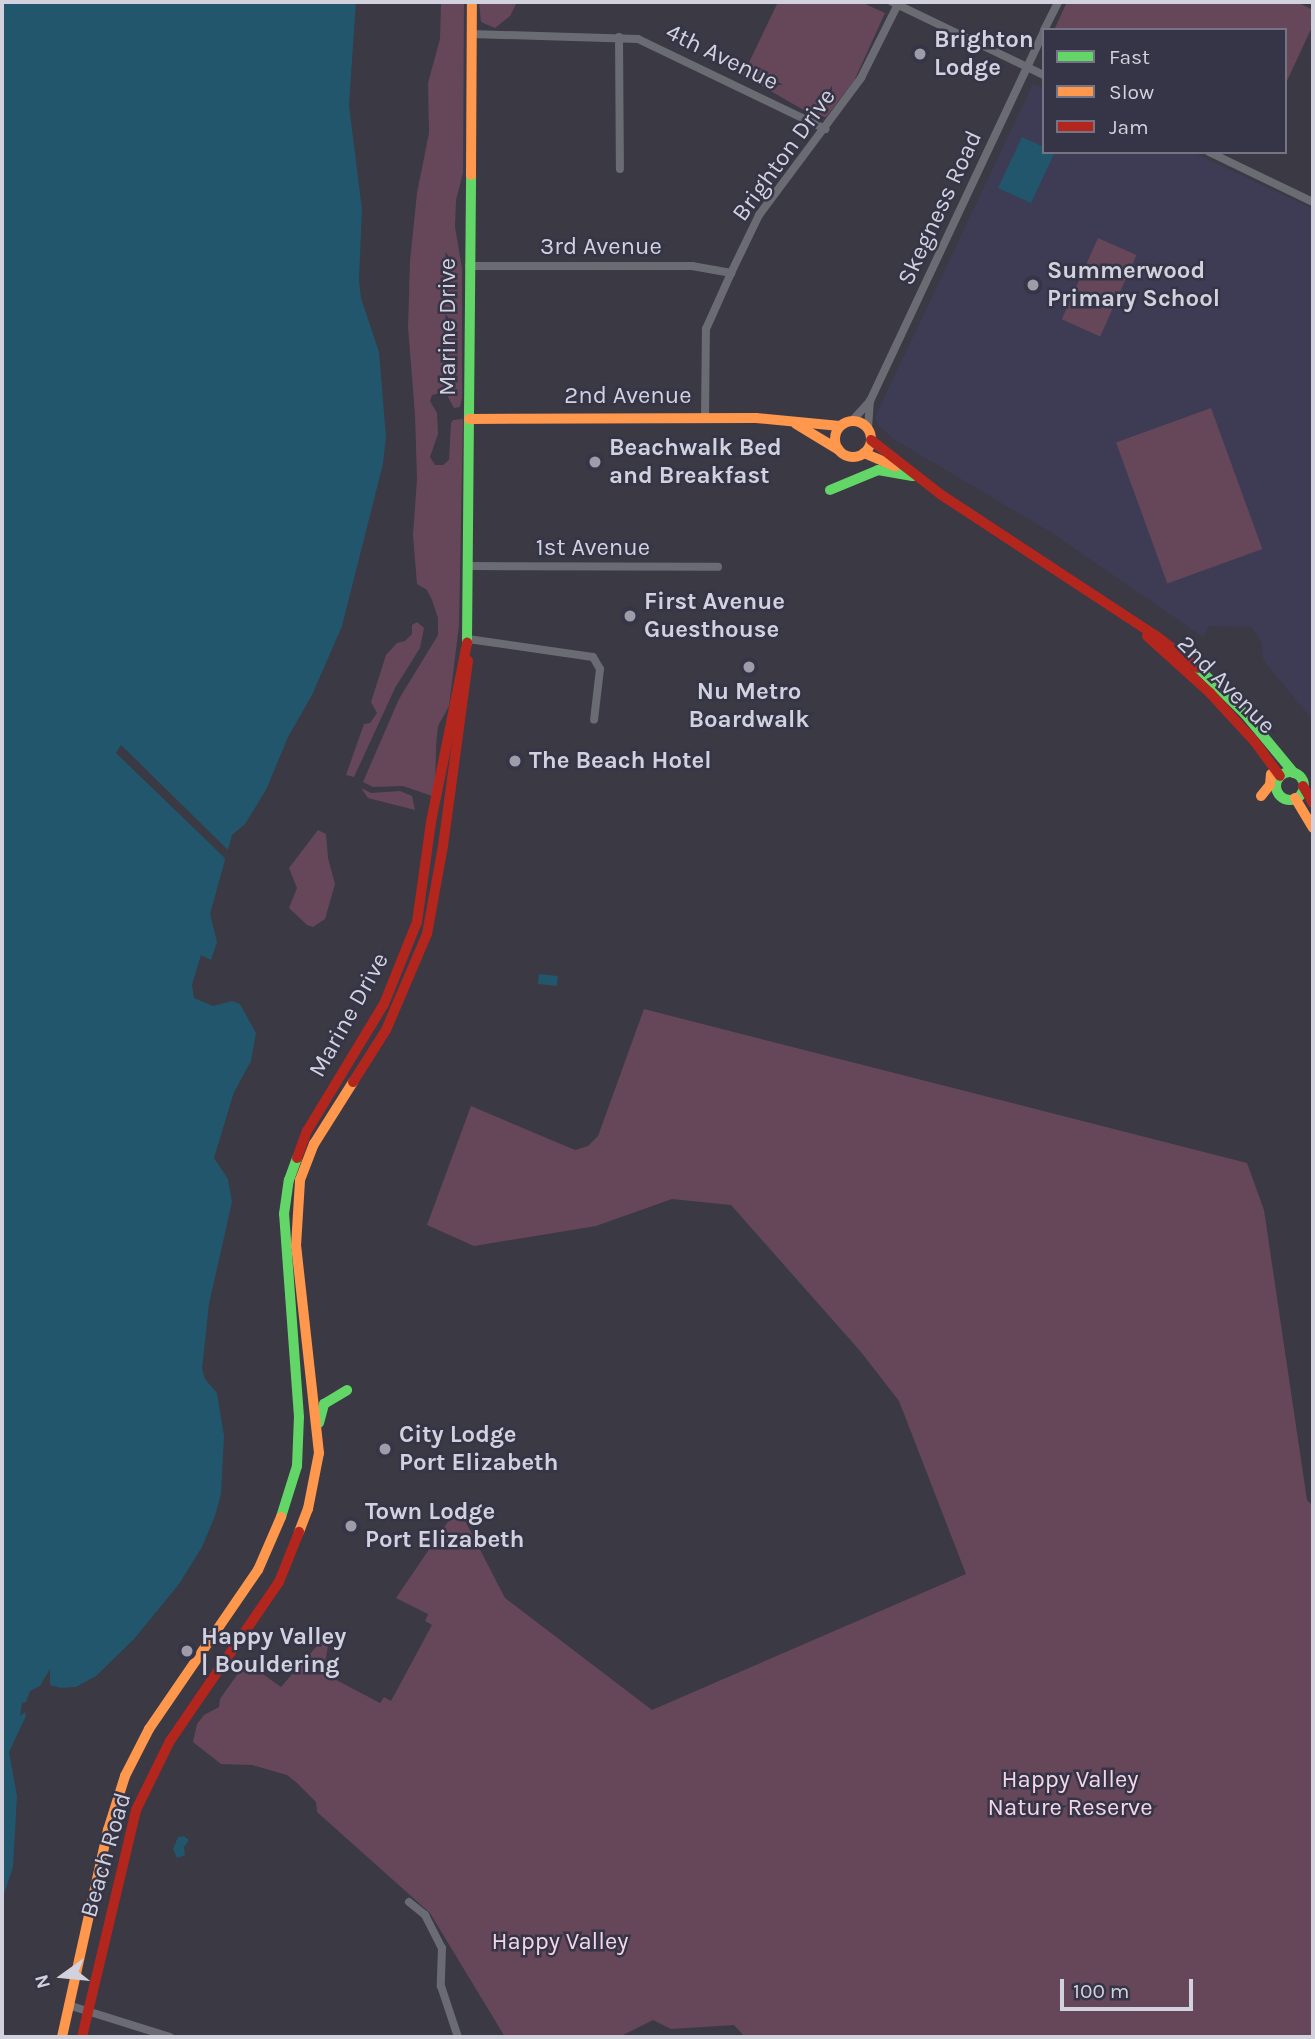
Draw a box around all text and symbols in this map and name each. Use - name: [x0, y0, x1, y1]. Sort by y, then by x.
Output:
- street label: 4th Avenue: [661, 17, 783, 97]
- place label: Brighton Lodge: [934, 26, 1034, 82]
- legend: [1042, 28, 1287, 154]
- text: Fast: [1109, 45, 1150, 69]
- marker: Brighton Lodge: [912, 46, 928, 62]
- text: Slow: [1109, 80, 1154, 104]
- street label: Brighton Drive: [726, 83, 842, 227]
- text: Jam: [1109, 115, 1149, 139]
- street label: Skegness Road: [892, 126, 988, 290]
- street label: 3rd Avenue: [540, 233, 662, 261]
- place label: Summerwood Primary School: [1047, 257, 1220, 313]
- street label: Marine Drive: [434, 258, 462, 396]
- marker: Summerwood Primary School: [1025, 277, 1041, 293]
- street label: 2nd Avenue: [564, 382, 692, 410]
- place label: Beachwalk Bed and Breakfast: [609, 434, 782, 490]
- marker: Beachwalk Bed and Breakfast: [587, 454, 603, 470]
- street label: 1st Avenue: [536, 534, 650, 562]
- place label: First Avenue Guesthouse: [644, 588, 785, 644]
- marker: First Avenue Guesthouse: [622, 608, 638, 624]
- street label: 2nd Avenue: [1171, 630, 1281, 740]
- marker: Nu Metro Boardwalk: [741, 659, 757, 675]
- place label: Nu Metro Boardwalk: [688, 678, 810, 734]
- place label: The Beach Hotel: [529, 747, 712, 775]
- marker: The Beach Hotel: [507, 753, 523, 769]
- street label: Marine Drive: [303, 948, 395, 1082]
- place label: City Lodge Port Elizabeth: [399, 1421, 559, 1477]
- marker: City Lodge Port Elizabeth: [377, 1441, 393, 1457]
- place label: Town Lodge Port Elizabeth: [365, 1498, 525, 1554]
- marker: Town Lodge Port Elizabeth: [343, 1518, 359, 1534]
- place label: Happy Valley | Bouldering: [201, 1623, 346, 1679]
- marker: Happy Valley | Bouldering: [179, 1643, 195, 1659]
- park label: Happy Valley Nature Reserve: [988, 1766, 1152, 1822]
- street label: Beach Road: [74, 1789, 138, 1921]
- park label: Happy Valley: [491, 1928, 629, 1956]
- north arrow: [28, 1941, 98, 2011]
- scale bar: [1063, 1966, 1196, 2010]
- text: N: [30, 1972, 55, 1991]
- text: 100 m: [1073, 1979, 1130, 2003]

